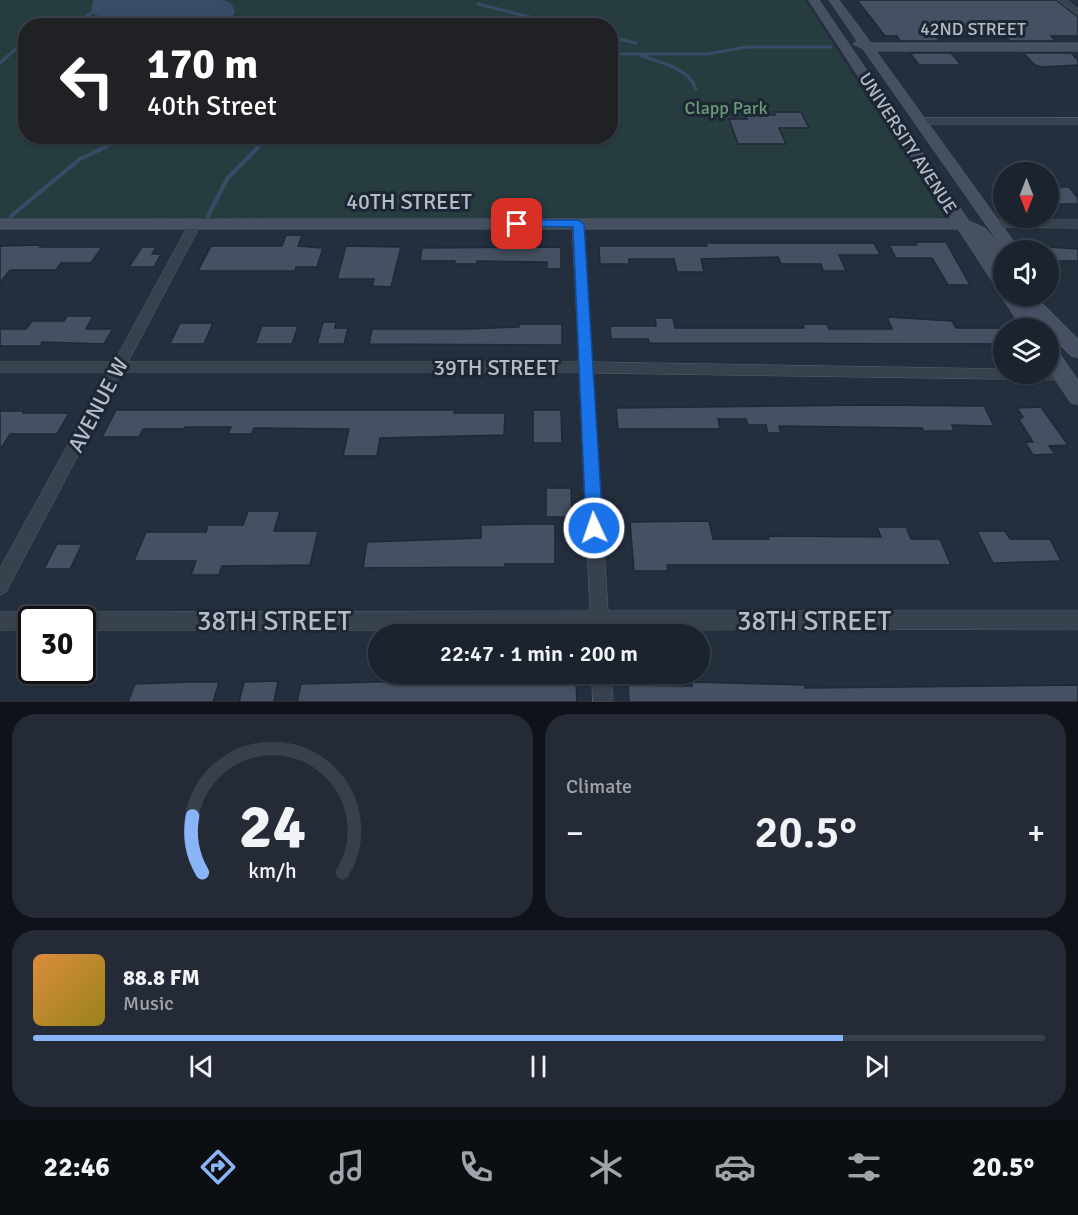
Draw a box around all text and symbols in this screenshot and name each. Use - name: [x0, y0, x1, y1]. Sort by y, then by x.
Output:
- street label: 42ND STREET: [920, 18, 1026, 40]
- text: 170 m: [147, 39, 258, 90]
- icon: left: [48, 42, 126, 120]
- street label: UNIVERSITY AVENUE: [854, 69, 962, 217]
- text: 40th Street: [147, 90, 277, 123]
- park label: Clapp Park: [685, 97, 767, 119]
- north arrow: [993, 162, 1059, 228]
- map controls: [993, 162, 1059, 384]
- street label: 40TH STREET: [346, 188, 472, 215]
- pin: [491, 198, 542, 249]
- icon: arrive: [500, 207, 533, 240]
- button: sound: [993, 240, 1059, 306]
- button: layers: [993, 318, 1059, 384]
- street label: AVENUE W: [62, 353, 134, 457]
- street label: 39TH STREET: [433, 354, 559, 381]
- position arrow: [562, 496, 626, 560]
- street label: 38TH STREET: [197, 605, 352, 638]
- street label: 38TH STREET: [737, 605, 892, 638]
- speed limit sign: 30: [18, 606, 96, 684]
- text: 22:47 · 1 min · 200 m: [440, 640, 638, 667]
- text: Climate: [566, 774, 632, 799]
- text: 24: [239, 788, 306, 865]
- text: 20.5°: [754, 805, 857, 860]
- text: −: [566, 813, 584, 854]
- text: +: [1027, 813, 1045, 854]
- text: km/h: [248, 858, 297, 884]
- text: 88.8 FM: [123, 964, 200, 991]
- text: Music: [123, 991, 174, 1016]
- icon: previous: [185, 1050, 218, 1083]
- icon: pause: [522, 1050, 555, 1083]
- icon: next: [860, 1050, 893, 1083]
- icon: directions: [197, 1146, 239, 1188]
- icon: music: [326, 1146, 368, 1188]
- icon: phone: [455, 1146, 497, 1188]
- icon: climate: [585, 1146, 627, 1188]
- icon: car: [714, 1146, 756, 1188]
- icon: filters: [843, 1146, 885, 1188]
- text: 22:46: [44, 1151, 110, 1184]
- text: 20.5°: [972, 1151, 1034, 1184]

